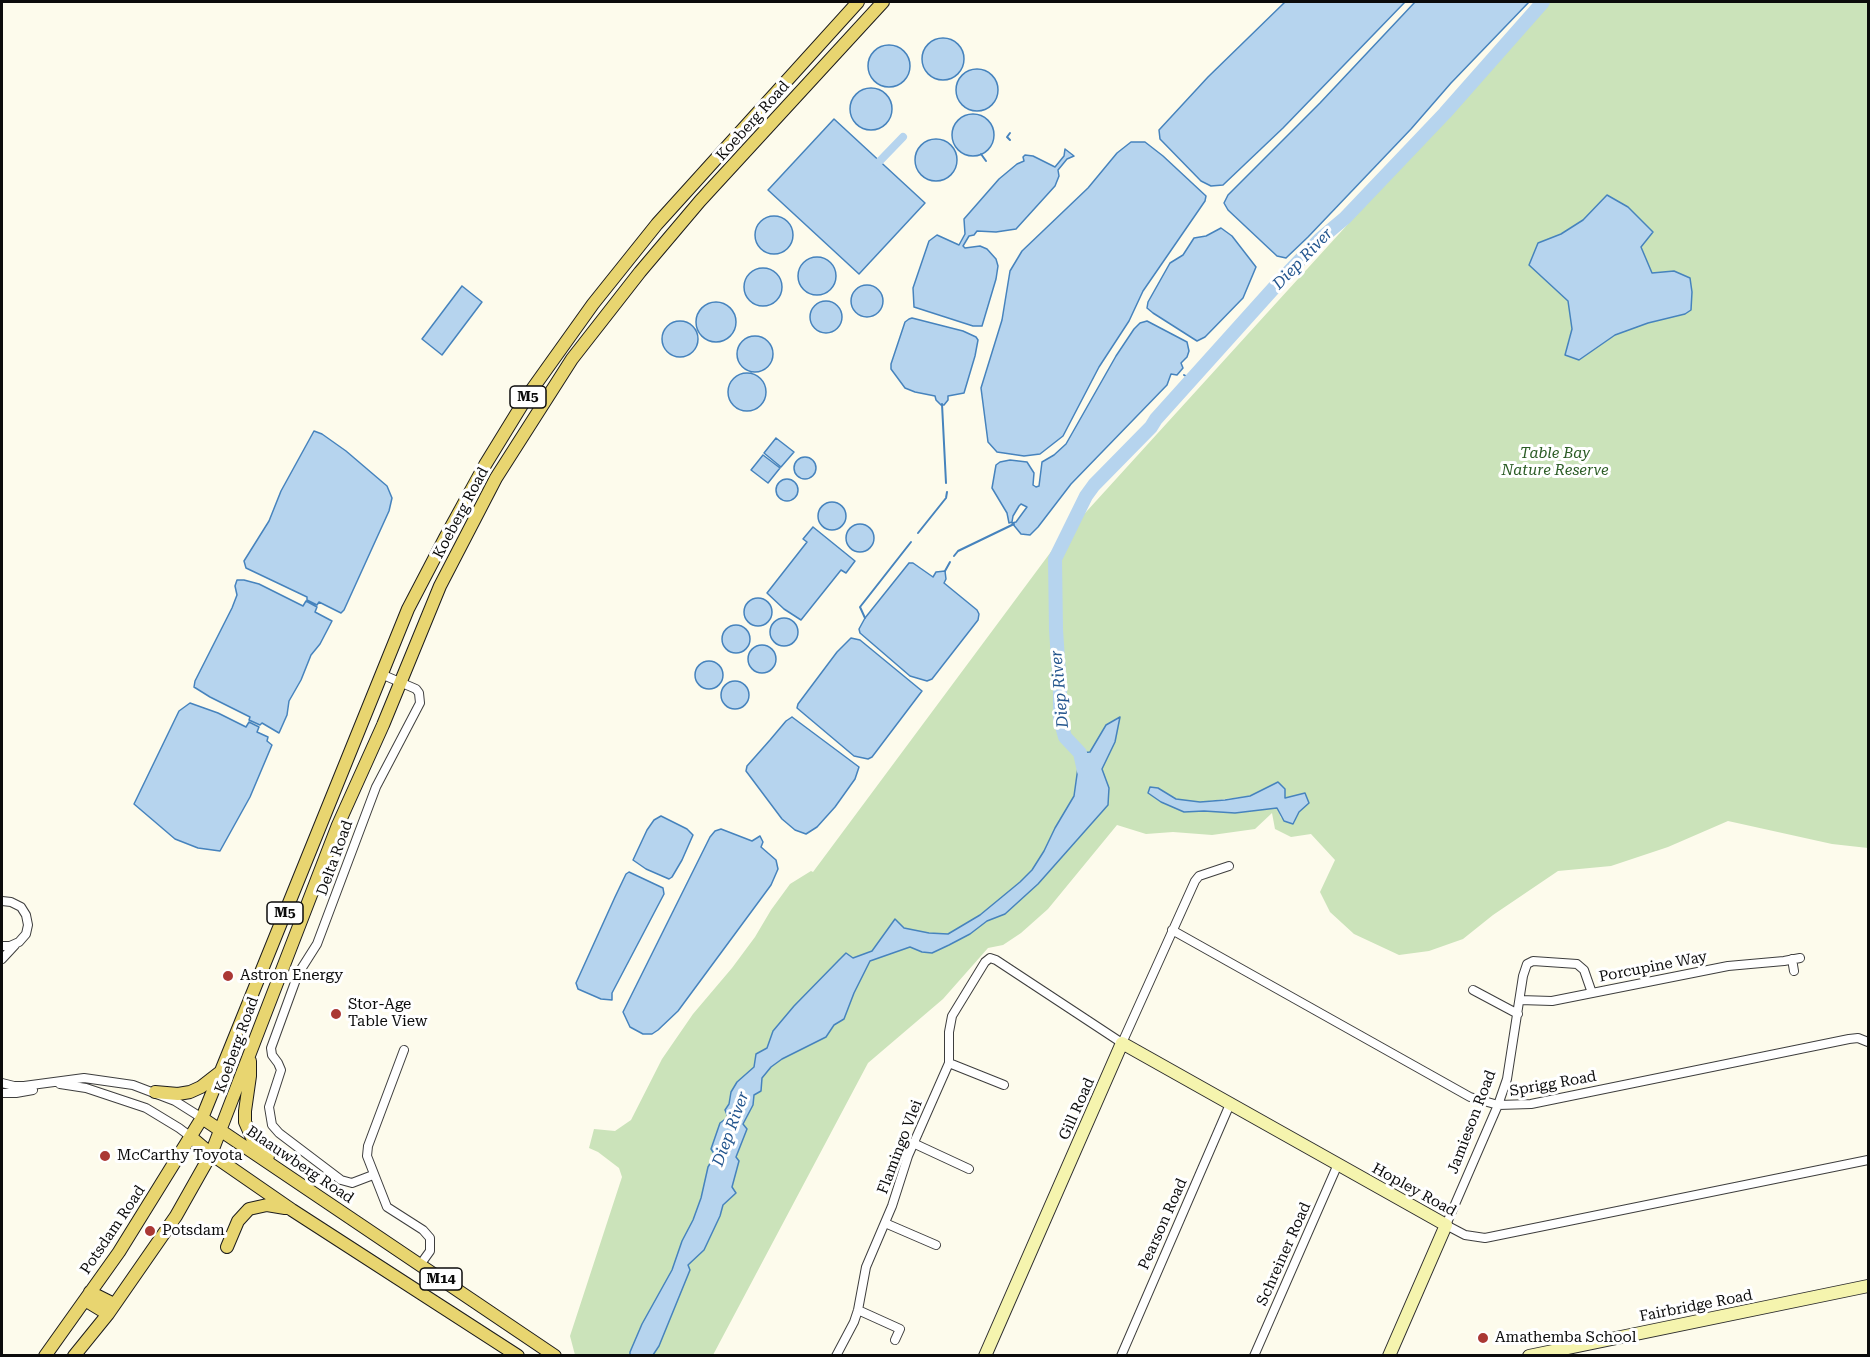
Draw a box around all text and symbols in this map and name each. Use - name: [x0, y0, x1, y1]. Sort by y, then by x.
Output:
- street label: Koeberg Road: [713, 77, 793, 165]
- water label: Diep River: [1269, 224, 1337, 294]
- road number: M5: [510, 386, 546, 408]
- park label: Table Bay Nature Reserve: [1501, 445, 1609, 480]
- street label: Koeberg Road: [429, 464, 493, 562]
- water label: Diep River: [1047, 649, 1073, 729]
- street label: Delta Road: [313, 818, 357, 898]
- road number: M5: [267, 902, 303, 924]
- street label: Porcupine Way: [1597, 948, 1709, 986]
- place label: Astron Energy: [240, 967, 343, 985]
- marker: Astron Energy: [221, 969, 235, 983]
- street label: Koeberg Road: [211, 994, 263, 1096]
- place label: Stor-Age Table View: [348, 996, 427, 1031]
- marker: Stor-Age Table View: [329, 1007, 343, 1021]
- street label: Jamieson Road: [1444, 1068, 1500, 1176]
- street label: Sprigg Road: [1508, 1068, 1598, 1100]
- street label: Gill Road: [1055, 1075, 1099, 1143]
- water label: Diep River: [709, 1089, 753, 1169]
- street label: Flamingo Vlei: [874, 1097, 926, 1197]
- street label: Blaauwberg Road: [243, 1122, 357, 1208]
- place label: McCarthy Toyota: [117, 1147, 242, 1165]
- marker: McCarthy Toyota: [98, 1149, 112, 1163]
- street label: Hopley Road: [1369, 1159, 1459, 1221]
- street label: Pearson Road: [1135, 1175, 1191, 1273]
- street label: Potsdam Road: [77, 1182, 149, 1278]
- street label: Schreiner Road: [1253, 1199, 1315, 1309]
- place label: Potsdam: [162, 1222, 225, 1240]
- marker: Potsdam: [143, 1224, 157, 1238]
- road number: M14: [420, 1268, 462, 1290]
- street label: Fairbridge Road: [1638, 1286, 1754, 1326]
- place label: Amathemba School: [1495, 1329, 1636, 1347]
- marker: Amathemba School: [1476, 1331, 1490, 1345]

